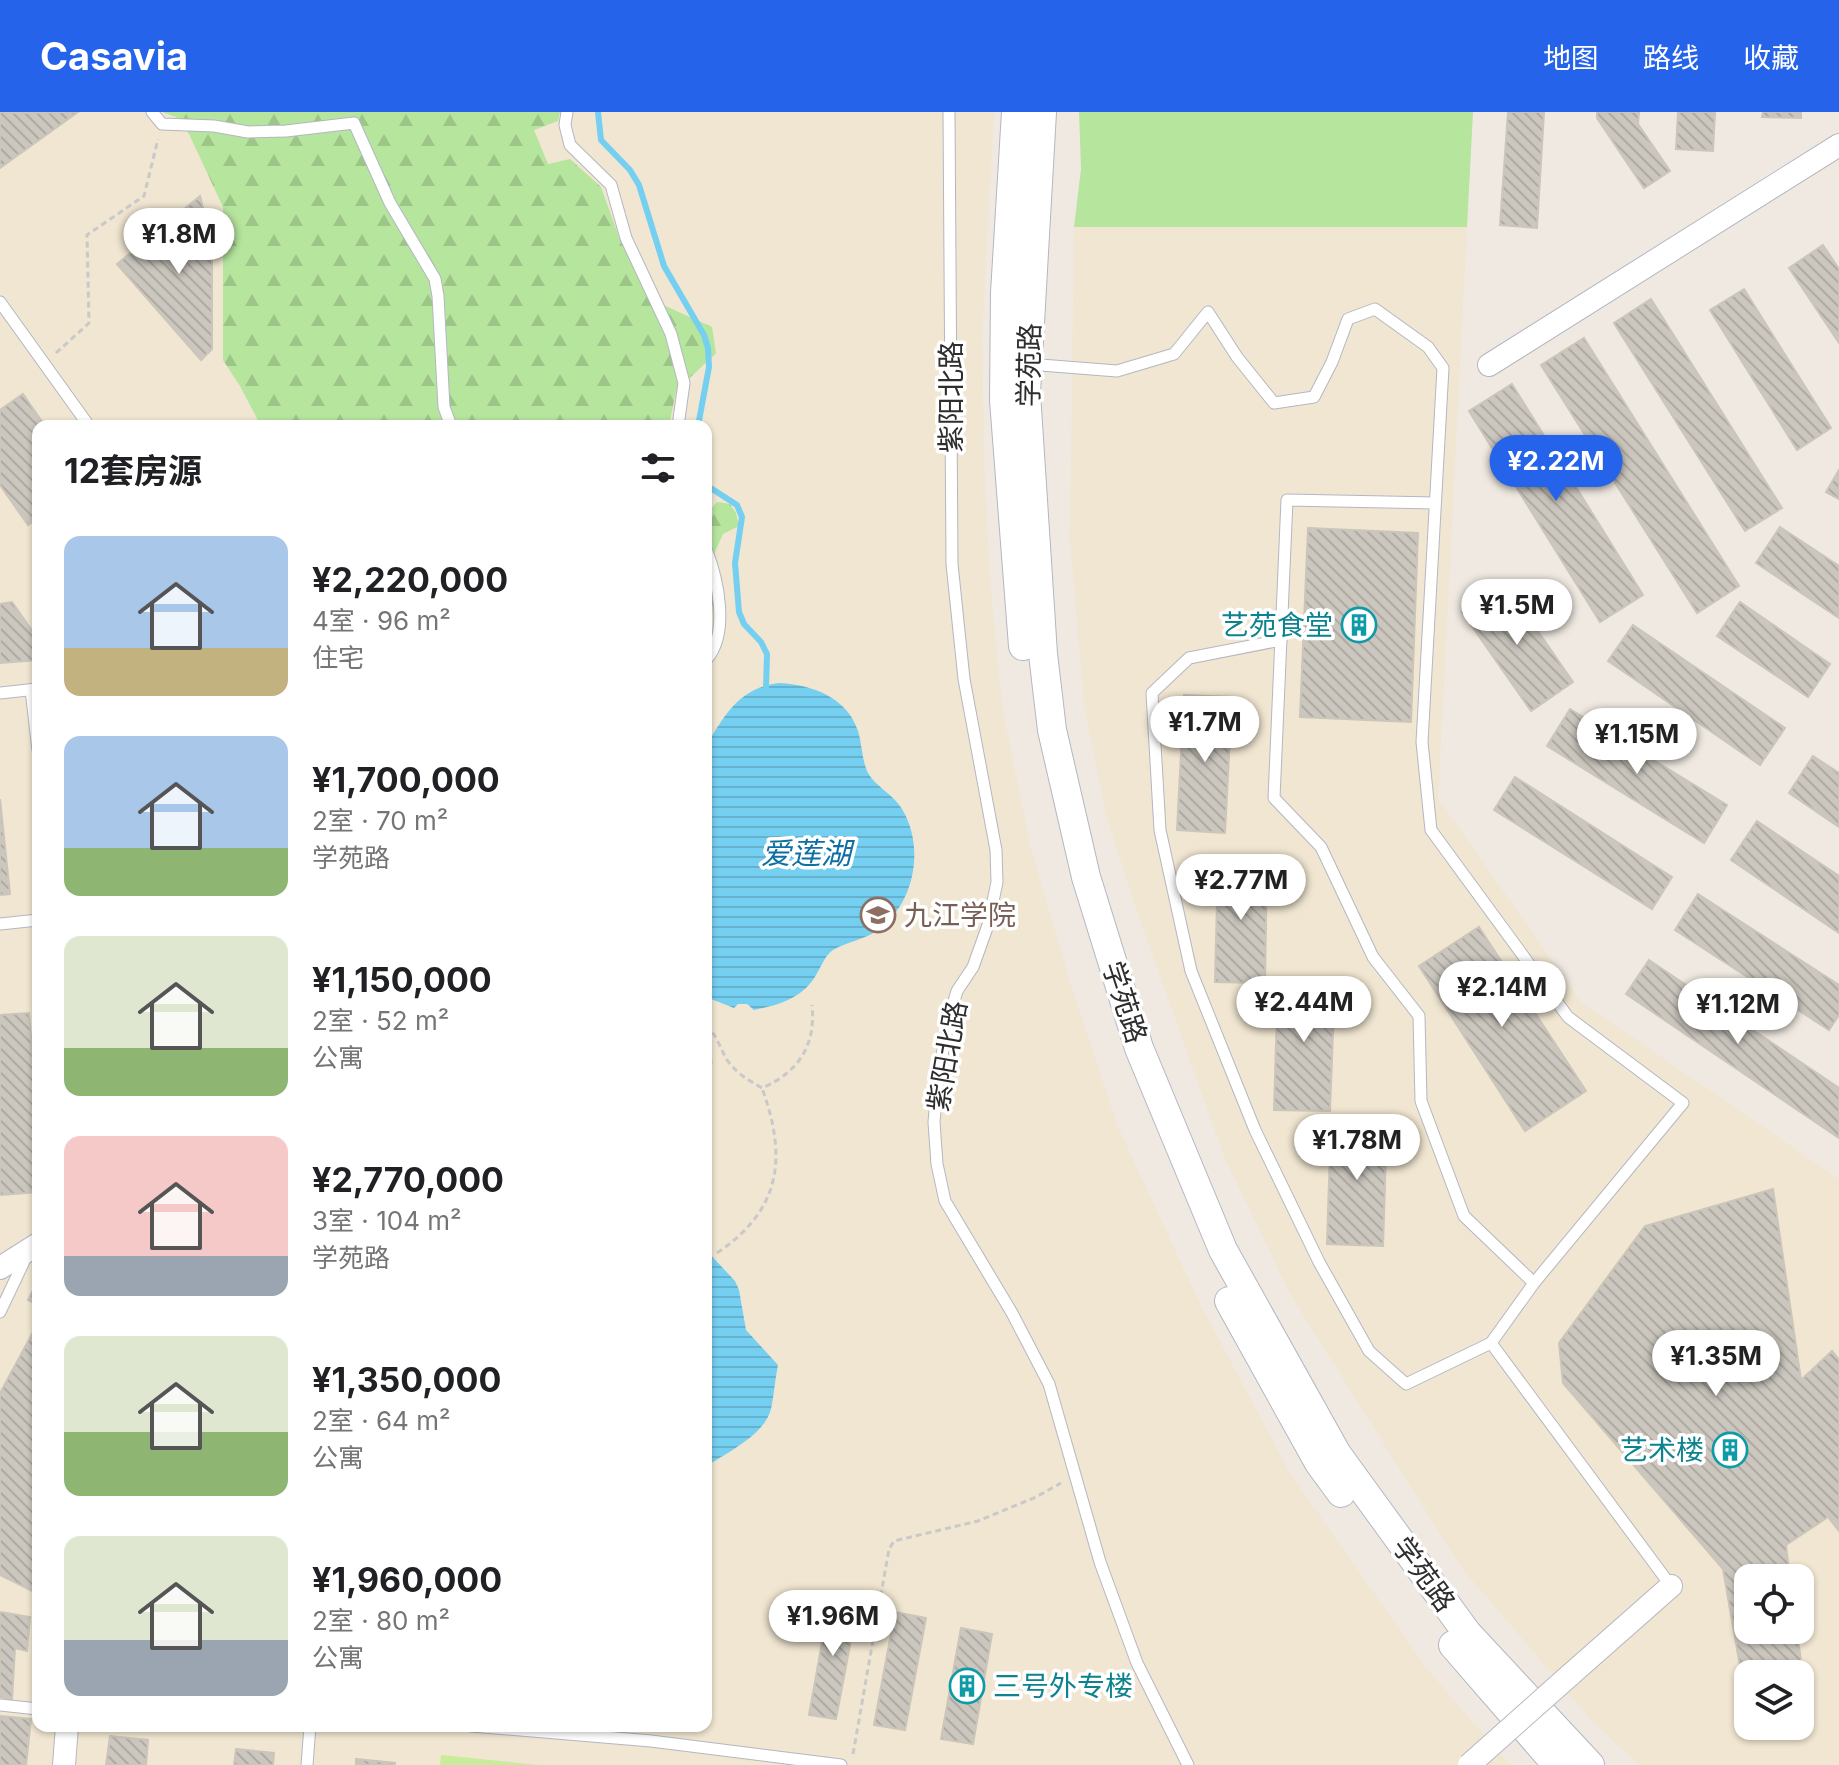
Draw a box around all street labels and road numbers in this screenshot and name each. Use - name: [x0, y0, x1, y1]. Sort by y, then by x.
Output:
- street label: 学苑路: [1011, 323, 1047, 407]
- street label: 紫阳北路: [934, 341, 968, 453]
- street label: 学苑路: [1096, 957, 1154, 1047]
- street label: 紫阳北路: [921, 998, 973, 1114]
- street label: 学苑路: [1386, 1530, 1462, 1618]

